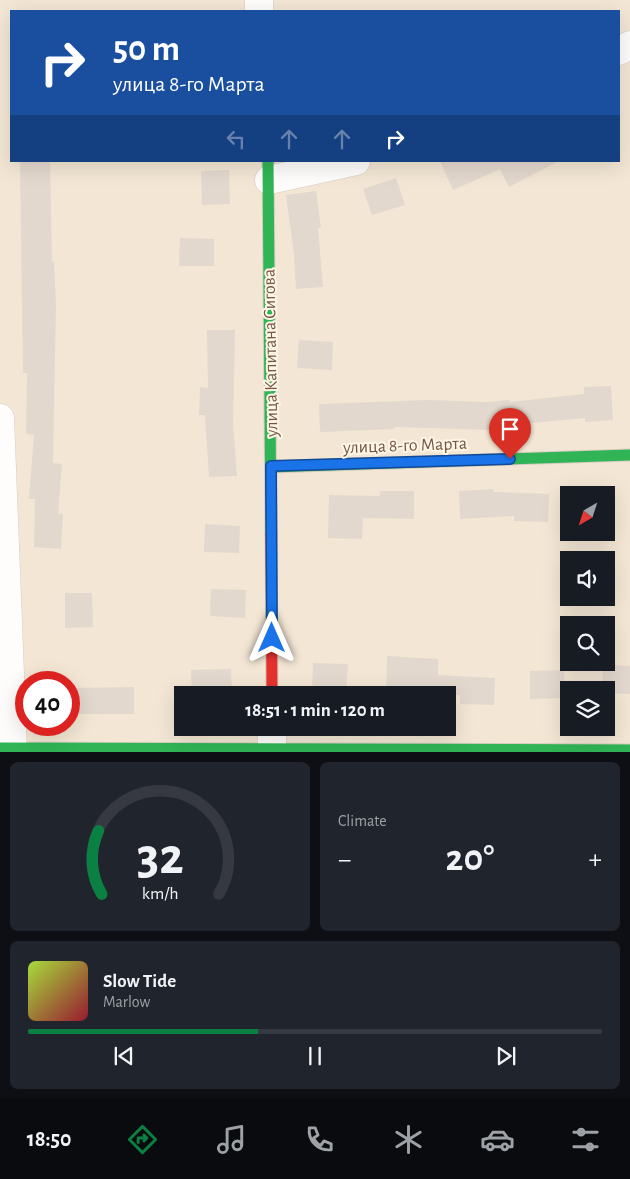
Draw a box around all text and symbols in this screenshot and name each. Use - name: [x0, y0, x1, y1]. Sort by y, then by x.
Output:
- icon: right: [30, 30, 95, 95]
- text: 50 m: [113, 32, 180, 67]
- text: улица 8-го Марта: [113, 73, 264, 95]
- icon: left: [222, 125, 250, 153]
- icon: ahead: [275, 125, 303, 153]
- icon: ahead: [328, 125, 356, 153]
- icon: right: [381, 125, 409, 153]
- street label: улица Капитана Сигова: [261, 269, 281, 438]
- pin: [489, 408, 531, 459]
- icon: arrive: [496, 415, 524, 443]
- street label: улица 8-го Марта: [342, 435, 467, 457]
- north arrow: [560, 486, 615, 541]
- map controls: [560, 486, 615, 736]
- button: sound: [560, 551, 615, 606]
- position arrow: [245, 611, 297, 663]
- button: search: [560, 616, 615, 671]
- speed limit sign: 40: [15, 671, 80, 736]
- button: layers: [560, 681, 615, 736]
- text: 18:51 · 1 min · 120 m: [245, 701, 385, 720]
- text: Climate: [338, 813, 387, 829]
- text: 32: [137, 831, 183, 883]
- text: 20°: [446, 840, 494, 878]
- text: −: [338, 846, 351, 874]
- text: +: [589, 846, 602, 874]
- text: km/h: [142, 885, 178, 903]
- text: Slow Tide: [103, 972, 176, 991]
- text: Marlow: [103, 994, 150, 1010]
- icon: previous: [110, 1042, 138, 1070]
- icon: pause: [301, 1042, 329, 1070]
- icon: next: [492, 1042, 520, 1070]
- icon: directions: [125, 1122, 160, 1157]
- icon: music: [214, 1122, 249, 1157]
- icon: phone: [302, 1122, 337, 1157]
- icon: climate: [391, 1122, 426, 1157]
- icon: car: [480, 1122, 515, 1157]
- icon: filters: [568, 1122, 603, 1157]
- text: 18:50: [27, 1128, 72, 1150]

